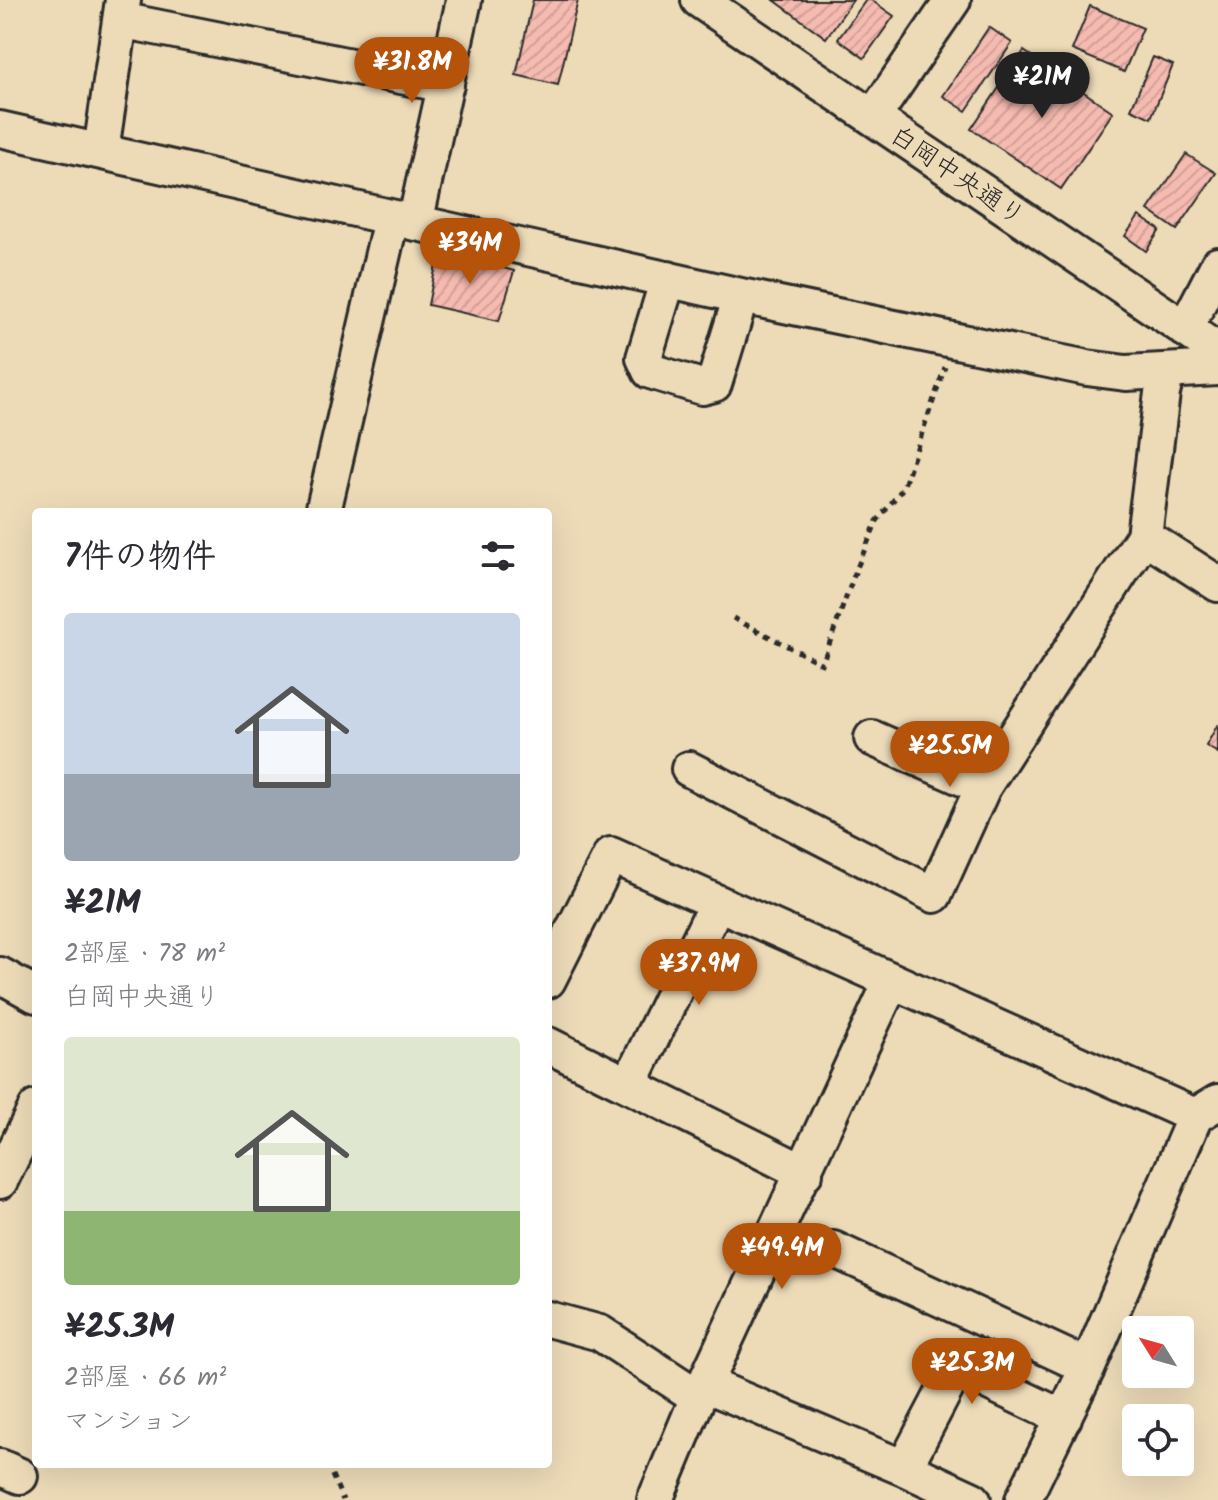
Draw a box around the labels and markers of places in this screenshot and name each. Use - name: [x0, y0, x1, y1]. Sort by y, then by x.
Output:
- pin: ¥31.8M: [347, 37, 477, 105]
- pin: ¥21M: [995, 52, 1089, 120]
- pin: ¥34M: [423, 218, 517, 286]
- pin: ¥25.5M: [885, 721, 1015, 789]
- pin: ¥37.9M: [634, 939, 764, 1007]
- pin: ¥49.4M: [717, 1223, 847, 1291]
- pin: ¥25.3M: [907, 1338, 1037, 1406]

